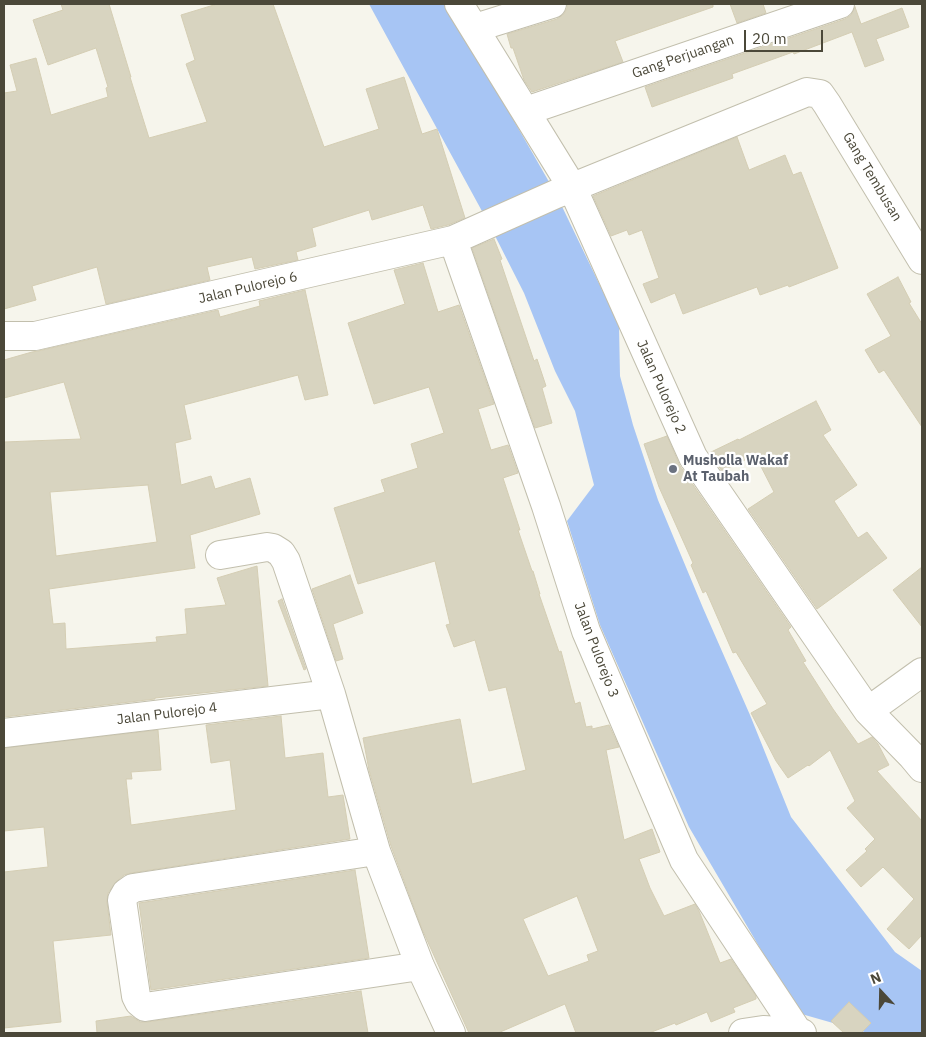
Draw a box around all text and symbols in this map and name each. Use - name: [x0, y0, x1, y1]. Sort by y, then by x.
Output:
- scale bar: [746, 20, 825, 52]
- text: 20 m: [752, 29, 787, 48]
- street label: Gang Perjuangan: [630, 32, 736, 82]
- street label: Gang Tembusan: [839, 129, 905, 225]
- street label: Jalan Pulorejo 6: [197, 268, 299, 308]
- street label: Jalan Pulorejo 2: [633, 337, 689, 437]
- place label: Musholla Wakaf At Taubah: [683, 453, 788, 486]
- marker: Musholla Wakaf At Taubah: [667, 463, 679, 475]
- street label: Jalan Pulorejo 3: [570, 600, 622, 700]
- street label: Jalan Pulorejo 4: [116, 700, 218, 728]
- north arrow: [856, 967, 906, 1017]
- text: N: [868, 968, 884, 988]

